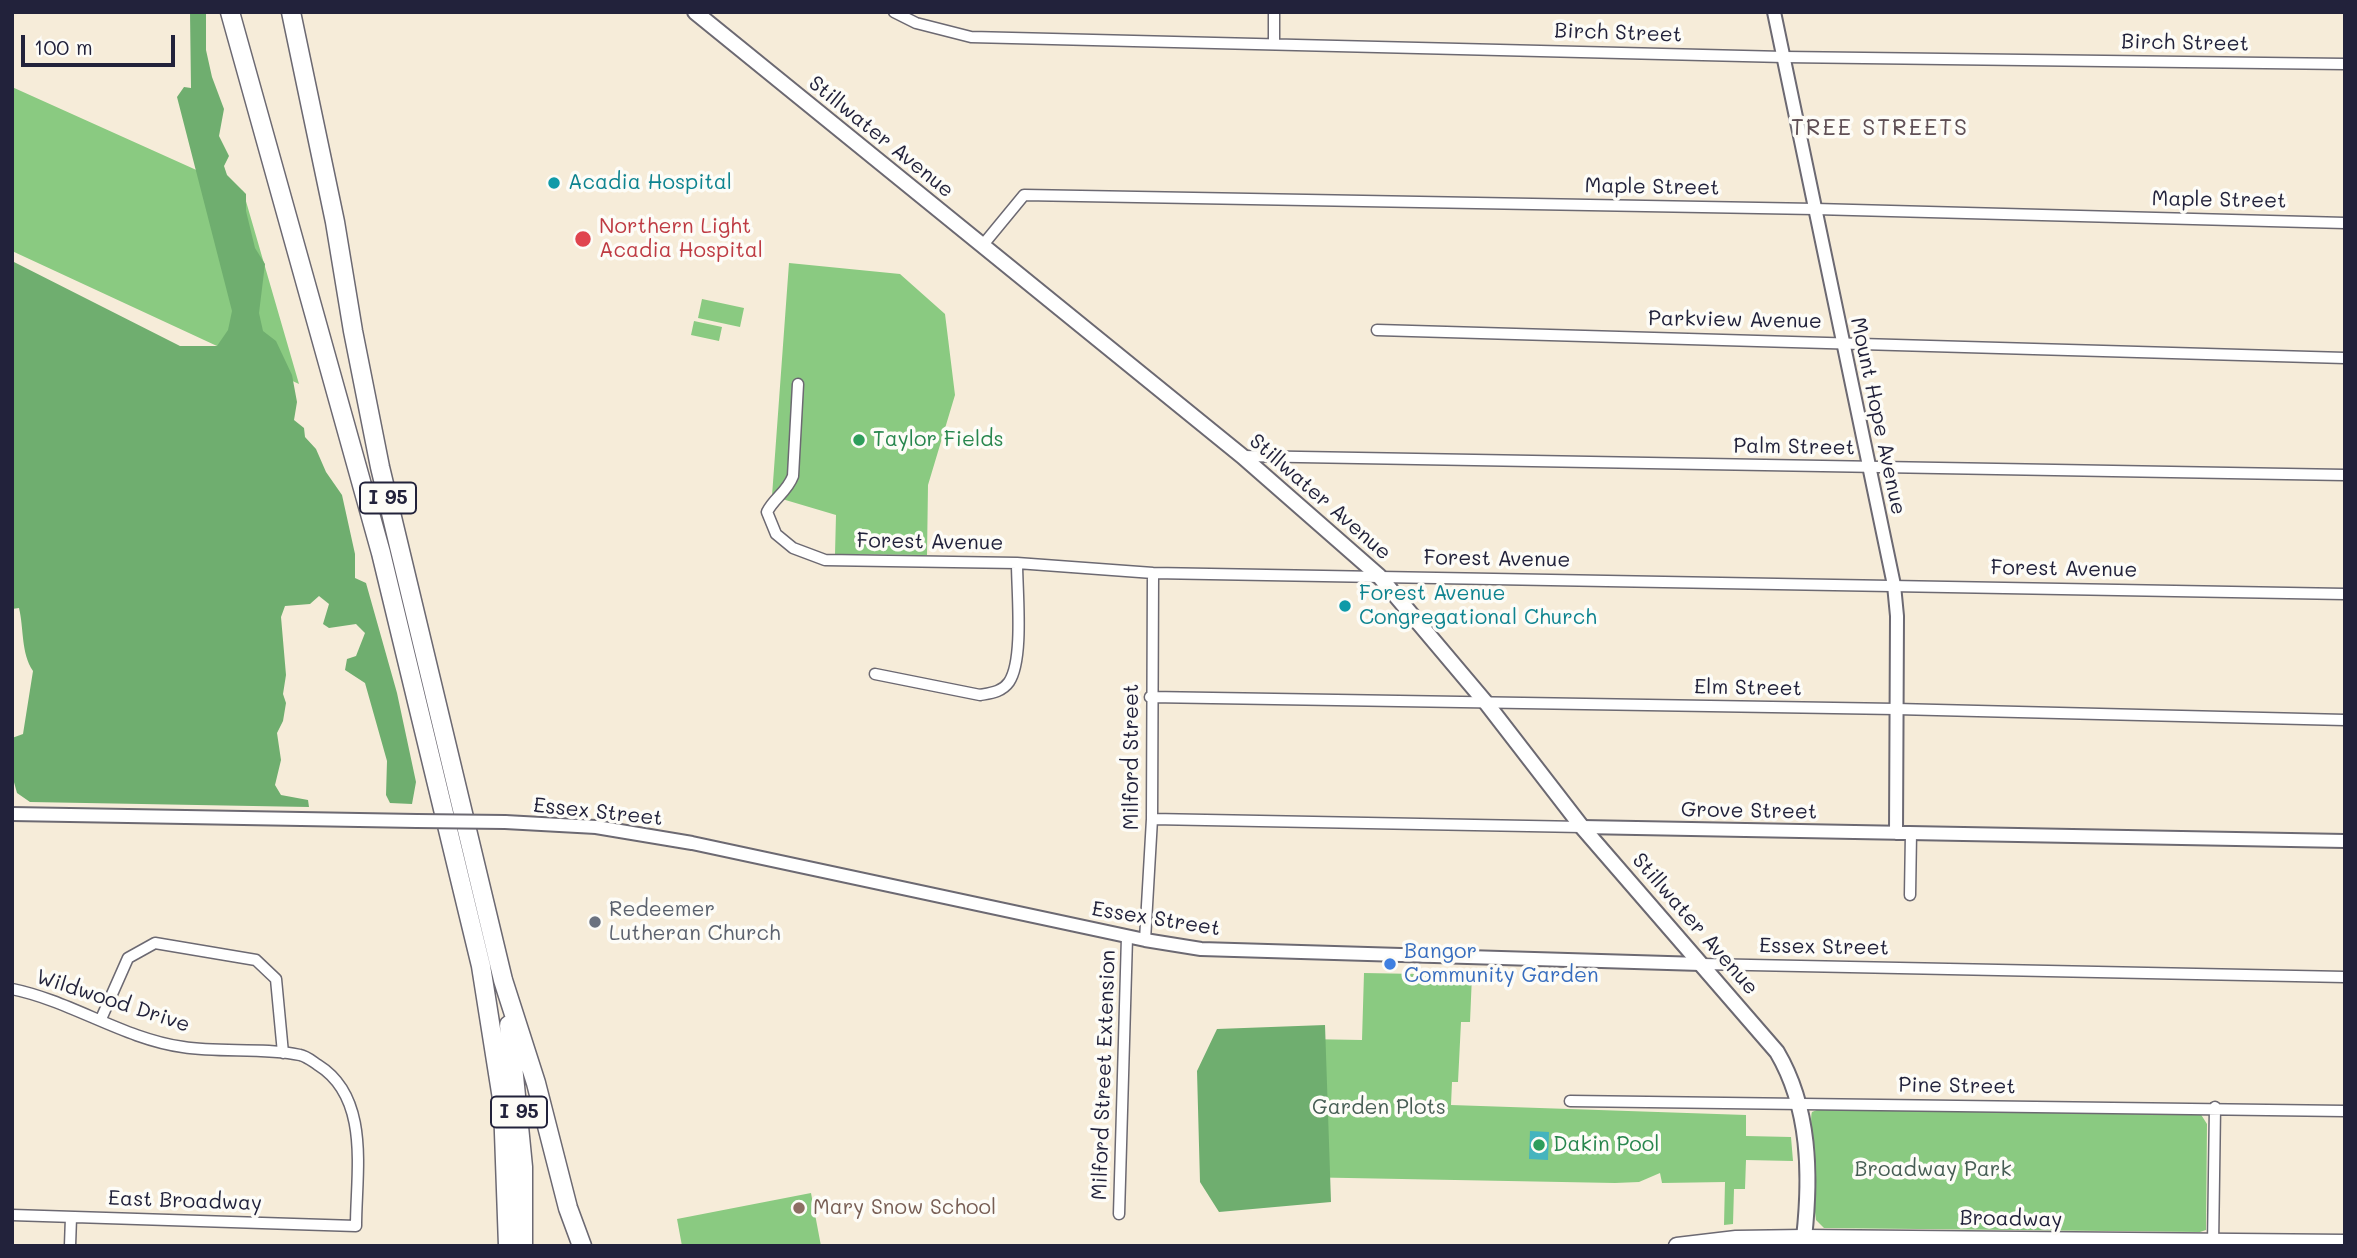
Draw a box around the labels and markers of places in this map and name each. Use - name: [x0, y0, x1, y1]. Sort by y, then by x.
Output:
- place label: Acadia Hospital: [568, 170, 732, 196]
- marker: Acadia Hospital: [546, 175, 562, 191]
- place label: Northern Light Acadia Hospital: [599, 214, 763, 264]
- marker: Northern Light Acadia Hospital: [573, 229, 593, 249]
- place label: Taylor Fields: [873, 427, 1004, 453]
- marker: Taylor Fields: [851, 432, 867, 448]
- place label: Forest Avenue Congregational Church: [1359, 581, 1597, 631]
- marker: Forest Avenue Congregational Church: [1337, 598, 1353, 614]
- place label: Redeemer Lutheran Church: [609, 897, 781, 947]
- marker: Redeemer Lutheran Church: [587, 914, 603, 930]
- place label: Bangor Community Garden: [1404, 939, 1599, 989]
- marker: Bangor Community Garden: [1382, 956, 1398, 972]
- place label: Dakin Pool: [1553, 1132, 1659, 1158]
- marker: Dakin Pool: [1531, 1137, 1547, 1153]
- place label: Mary Snow School: [813, 1195, 996, 1221]
- marker: Mary Snow School: [791, 1200, 807, 1216]

